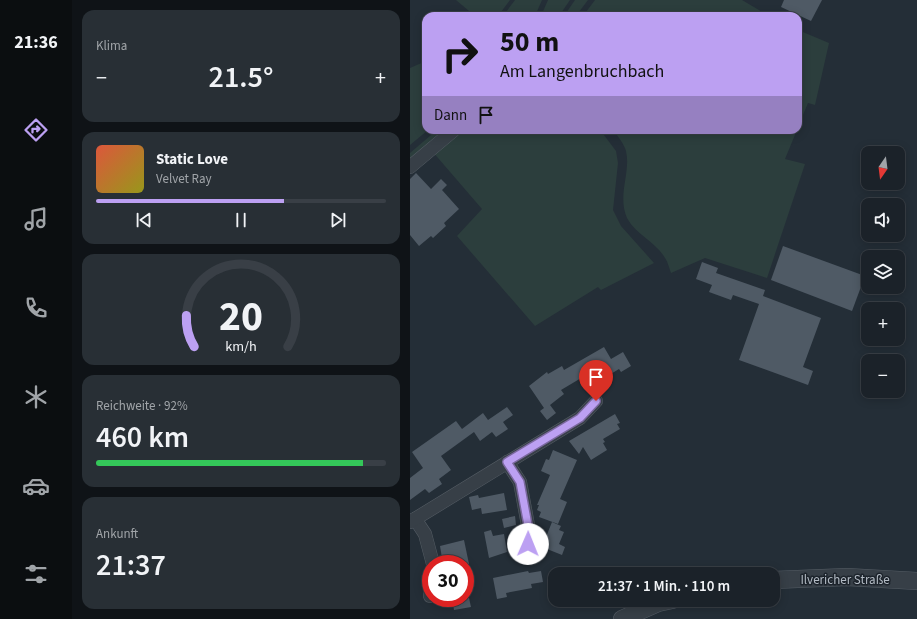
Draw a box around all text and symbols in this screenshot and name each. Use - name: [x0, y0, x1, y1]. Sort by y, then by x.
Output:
- text: 50 m: [500, 22, 559, 62]
- icon: right: [434, 28, 486, 80]
- text: 21:36: [14, 30, 58, 55]
- text: Klima: [96, 37, 127, 55]
- text: 21.5°: [209, 56, 273, 99]
- text: Am Langenbruchbach: [500, 59, 664, 84]
- text: −: [96, 62, 107, 94]
- text: +: [375, 62, 386, 94]
- icon: arrive: [475, 104, 497, 126]
- text: Dann: [434, 105, 467, 126]
- icon: directions: [22, 116, 50, 144]
- north arrow: [861, 146, 905, 190]
- map controls: [861, 146, 905, 398]
- text: Static Love: [156, 149, 228, 170]
- text: Velvet Ray: [156, 170, 212, 188]
- button: sound: [861, 198, 905, 242]
- icon: music: [22, 205, 50, 233]
- icon: previous: [133, 209, 155, 231]
- icon: pause: [230, 209, 252, 231]
- icon: next: [327, 209, 349, 231]
- button: layers: [861, 250, 905, 294]
- text: 20: [219, 287, 263, 347]
- icon: phone: [22, 294, 50, 322]
- button: +: [861, 302, 905, 346]
- text: km/h: [225, 336, 257, 357]
- button: −: [861, 354, 905, 398]
- pin: [579, 360, 613, 401]
- icon: arrive: [585, 366, 607, 388]
- icon: climate: [22, 383, 50, 411]
- text: Reichweite · 92%: [96, 397, 188, 415]
- text: 460 km: [96, 416, 189, 459]
- icon: car: [22, 472, 50, 500]
- position arrow: [507, 523, 549, 565]
- text: Ankunft: [96, 525, 138, 543]
- text: 21:37: [96, 544, 166, 587]
- speed limit sign: 30: [422, 555, 474, 607]
- icon: filters: [22, 560, 50, 588]
- street label: Ilvericher Straße: [800, 571, 890, 589]
- text: 21:37 · 1 Min. · 110 m: [598, 576, 730, 597]

